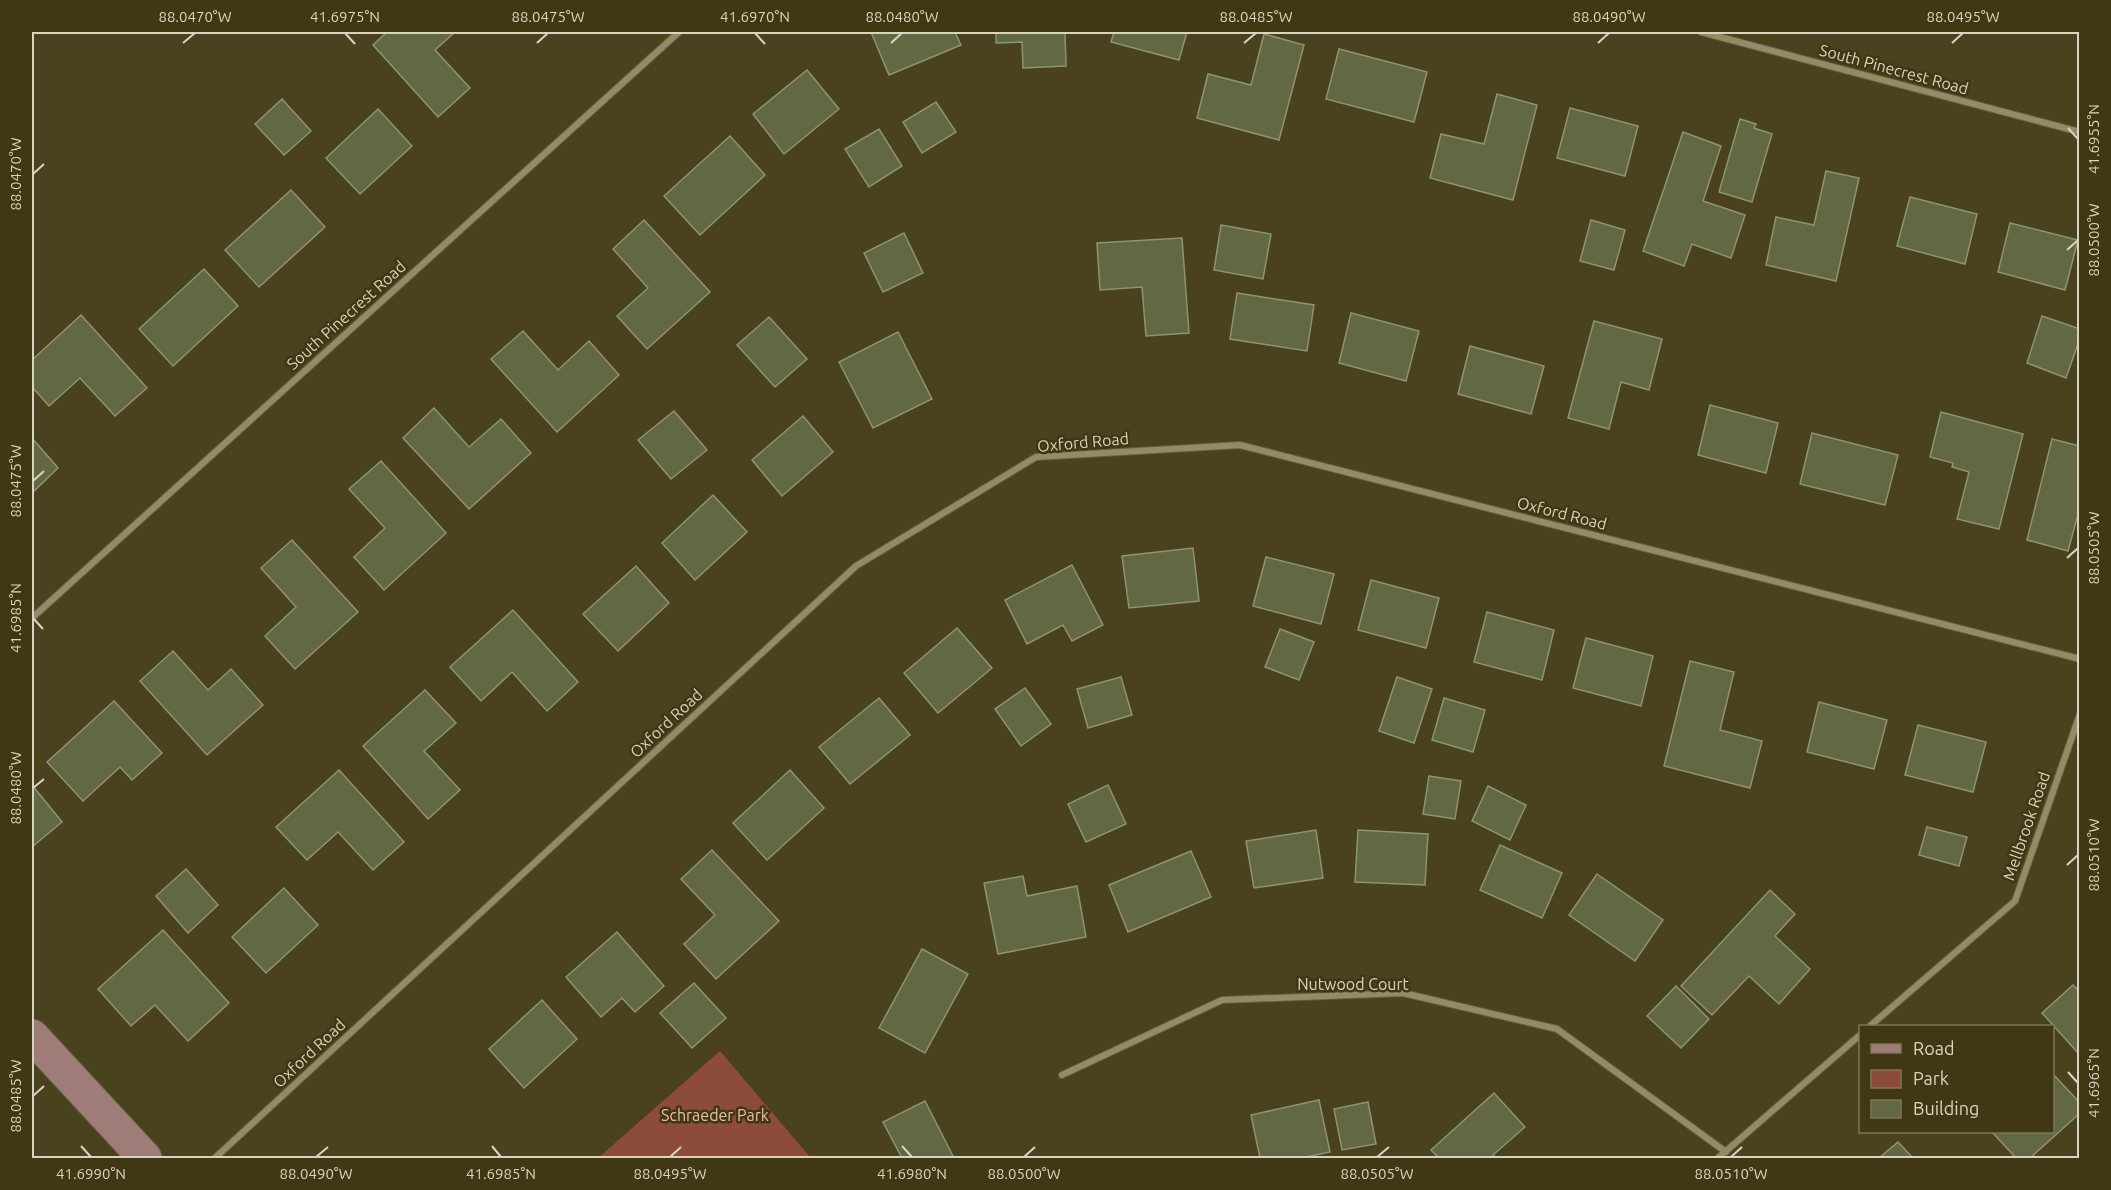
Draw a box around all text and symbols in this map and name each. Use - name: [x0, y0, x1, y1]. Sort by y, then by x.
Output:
- text: 88.0470°W: [158, 8, 232, 25]
- text: 41.6975°N: [310, 8, 380, 25]
- text: 88.0475°W: [511, 8, 585, 25]
- text: 41.6970°N: [720, 8, 790, 25]
- text: 88.0480°W: [865, 8, 939, 25]
- text: 88.0485°W: [1219, 8, 1293, 25]
- text: 88.0490°W: [1572, 8, 1646, 25]
- text: 88.0495°W: [1926, 8, 2000, 25]
- street label: South Pinecrest Road: [1818, 40, 1970, 98]
- text: 41.6955°N: [2085, 104, 2102, 174]
- text: 88.0470°W: [7, 137, 24, 211]
- text: 88.0500°W: [2085, 203, 2102, 277]
- street label: South Pinecrest Road: [283, 257, 409, 373]
- street label: Oxford Road: [1036, 429, 1130, 455]
- text: 88.0475°W: [7, 444, 24, 518]
- street label: Oxford Road: [1515, 493, 1609, 533]
- text: 88.0505°W: [2085, 511, 2102, 585]
- text: 41.6985°N: [7, 583, 24, 653]
- street label: Oxford Road: [626, 685, 706, 761]
- text: 88.0480°W: [7, 751, 24, 825]
- street label: Mellbrook Road: [1999, 769, 2053, 883]
- text: 88.0510°W: [2085, 818, 2102, 892]
- street label: Nutwood Court: [1297, 975, 1410, 993]
- street label: Oxford Road: [269, 1015, 349, 1091]
- legend: [1859, 1025, 2054, 1133]
- text: Road: [1913, 1038, 1955, 1058]
- text: 41.6965°N: [2085, 1048, 2102, 1118]
- text: 88.0485°W: [7, 1059, 24, 1133]
- text: Park: [1913, 1068, 1949, 1088]
- text: Building: [1913, 1098, 1979, 1118]
- park label: Schraeder Park: [661, 1106, 769, 1124]
- text: 41.6990°N: [56, 1165, 126, 1182]
- text: 88.0490°W: [279, 1165, 353, 1182]
- text: 41.6985°N: [466, 1165, 536, 1182]
- text: 88.0495°W: [633, 1165, 707, 1182]
- text: 41.6980°N: [877, 1165, 947, 1182]
- text: 88.0500°W: [987, 1165, 1061, 1182]
- text: 88.0505°W: [1340, 1165, 1414, 1182]
- text: 88.0510°W: [1694, 1165, 1768, 1182]

